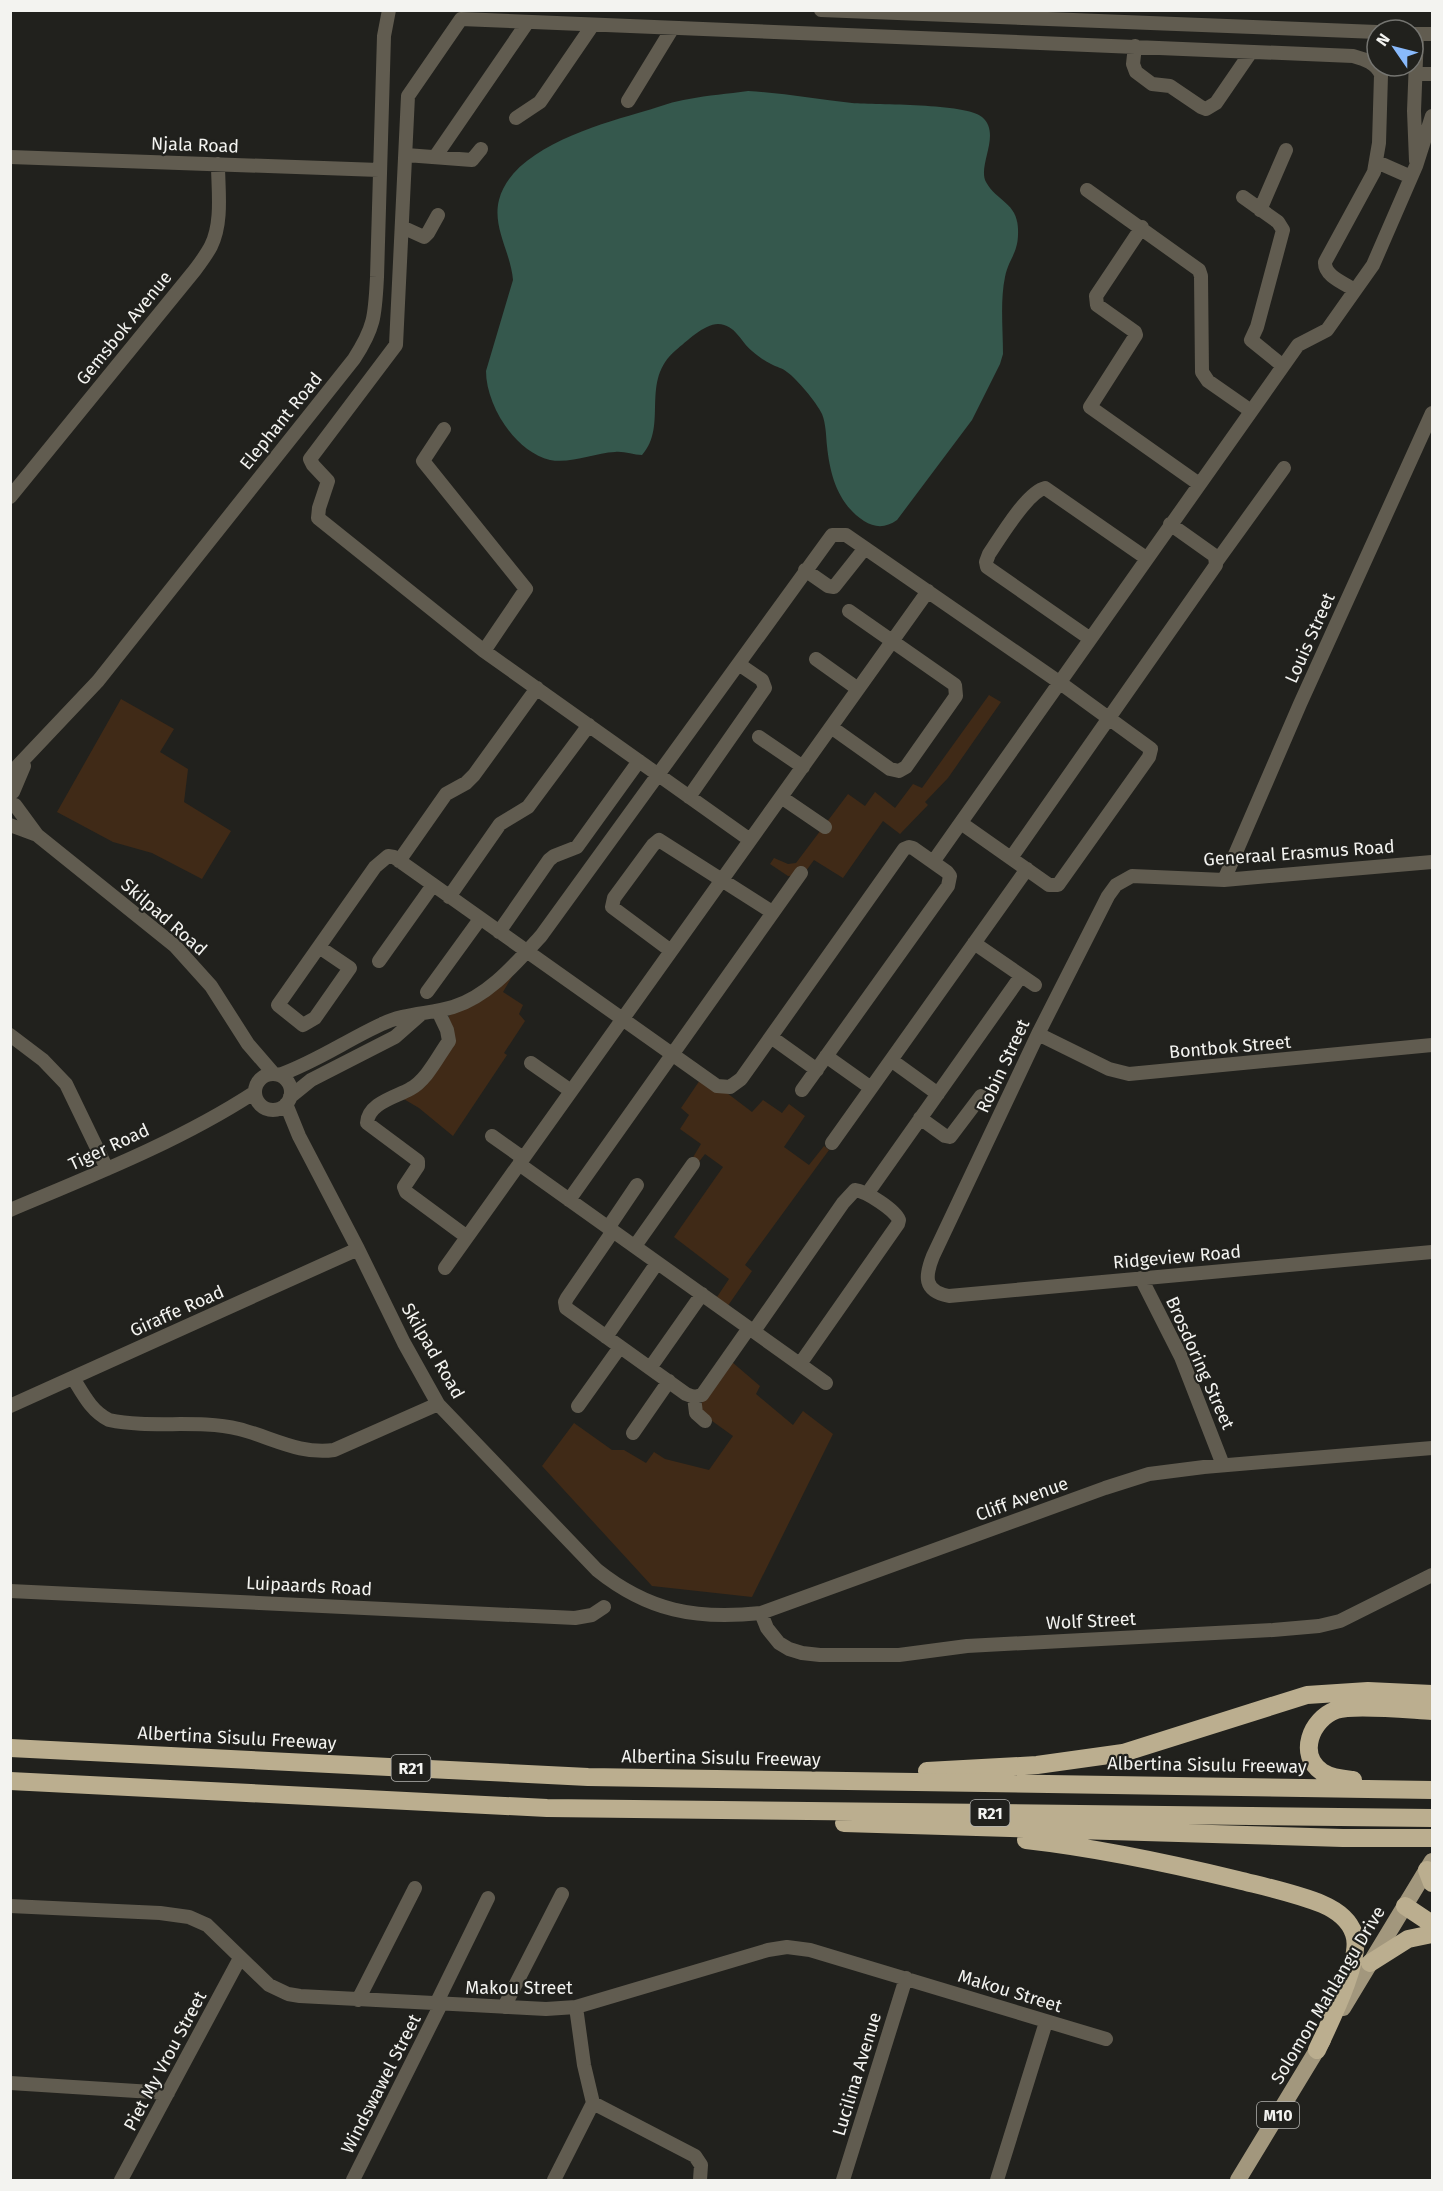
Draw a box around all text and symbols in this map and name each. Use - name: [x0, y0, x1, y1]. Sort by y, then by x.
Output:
- north arrow: [1365, 18, 1425, 78]
- text: N: [1372, 30, 1394, 49]
- street label: Njala Road: [151, 132, 239, 158]
- street label: Gemsbok Avenue: [71, 267, 177, 389]
- street label: Elephant Road: [235, 368, 327, 474]
- street label: Louis Street: [1280, 589, 1340, 687]
- street label: Generaal Erasmus Road: [1203, 835, 1395, 871]
- street label: Skilpad Road: [117, 874, 211, 960]
- street label: Robin Street: [972, 1015, 1035, 1116]
- street label: Bontbok Street: [1168, 1031, 1292, 1063]
- street label: Tiger Road: [65, 1119, 153, 1175]
- street label: Ridgeview Road: [1112, 1240, 1242, 1274]
- street label: Giraffe Road: [127, 1281, 227, 1341]
- street label: Brosdoring Street: [1161, 1293, 1239, 1433]
- street label: Skilpad Road: [397, 1299, 469, 1403]
- street label: Cliff Avenue: [973, 1472, 1071, 1526]
- street label: Luipaards Road: [245, 1572, 373, 1600]
- street label: Wolf Street: [1045, 1608, 1137, 1634]
- street label: Albertina Sisulu Freeway: [137, 1722, 337, 1754]
- street label: Albertina Sisulu Freeway: [621, 1745, 821, 1771]
- street label: Albertina Sisulu Freeway: [1107, 1752, 1307, 1778]
- road number: R21: [392, 1755, 430, 1781]
- road number: R21: [970, 1800, 1010, 1826]
- street label: Solomon Mahlangu Drive: [1266, 1902, 1390, 2088]
- street label: Makou Street: [955, 1965, 1065, 2017]
- street label: Makou Street: [465, 1977, 573, 1999]
- street label: Piet My Vrou Street: [119, 1987, 211, 2135]
- street label: Windswawel Street: [336, 2010, 426, 2157]
- street label: Lucilina Avenue: [828, 2010, 886, 2138]
- road number: M10: [1257, 2102, 1299, 2128]

